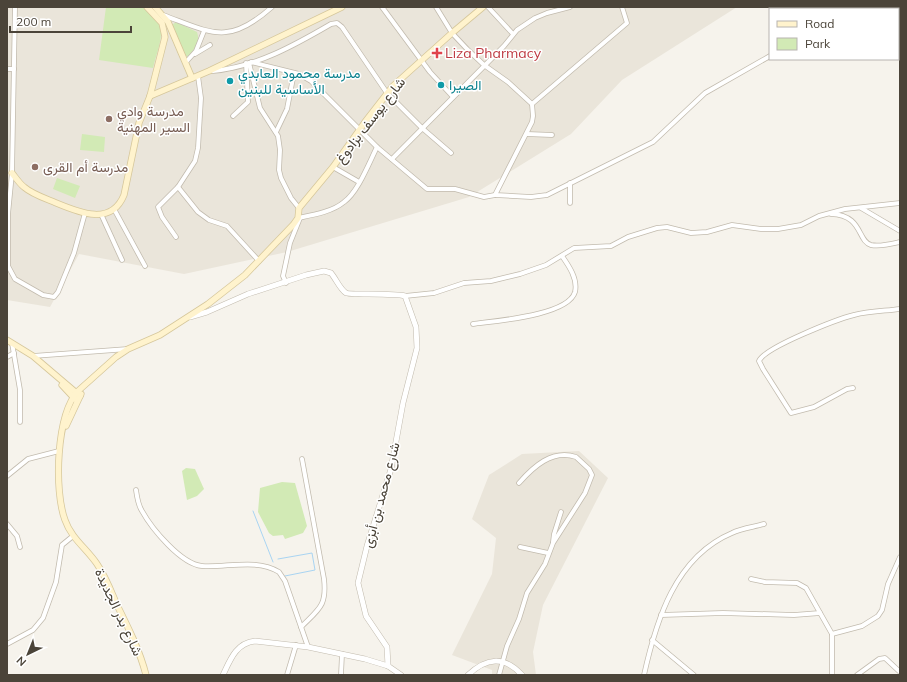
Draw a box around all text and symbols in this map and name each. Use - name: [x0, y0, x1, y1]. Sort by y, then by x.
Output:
- scale bar: [10, 8, 131, 34]
- legend: [769, 8, 899, 60]
- text: 200 m: [16, 14, 51, 29]
- text: Road: [805, 16, 834, 31]
- text: Park: [805, 36, 831, 51]
- place label: Liza Pharmacy: [445, 44, 542, 62]
- marker: Liza Pharmacy: [432, 48, 442, 58]
- place label: مدرسة محمود العابدي الأساسية للبنين: [238, 64, 361, 98]
- street label: شارع يوسف بزادوغ: [331, 73, 411, 168]
- marker: مدرسة محمود العابدي الأساسية للبنين: [225, 76, 235, 86]
- place label: الصيرا: [449, 76, 482, 94]
- marker: الصيرا: [436, 80, 446, 90]
- place label: مدرسة وادي السير المهنية: [117, 102, 190, 136]
- marker: مدرسة وادي السير المهنية: [104, 114, 114, 124]
- place label: مدرسة أم القرى: [43, 158, 128, 176]
- marker: مدرسة أم القرى: [30, 162, 40, 172]
- street label: شارع محمد بن أبزى: [358, 440, 406, 550]
- street label: شارع بدر الجديدة: [89, 565, 147, 659]
- north arrow: [8, 634, 48, 674]
- text: N: [13, 653, 29, 669]

